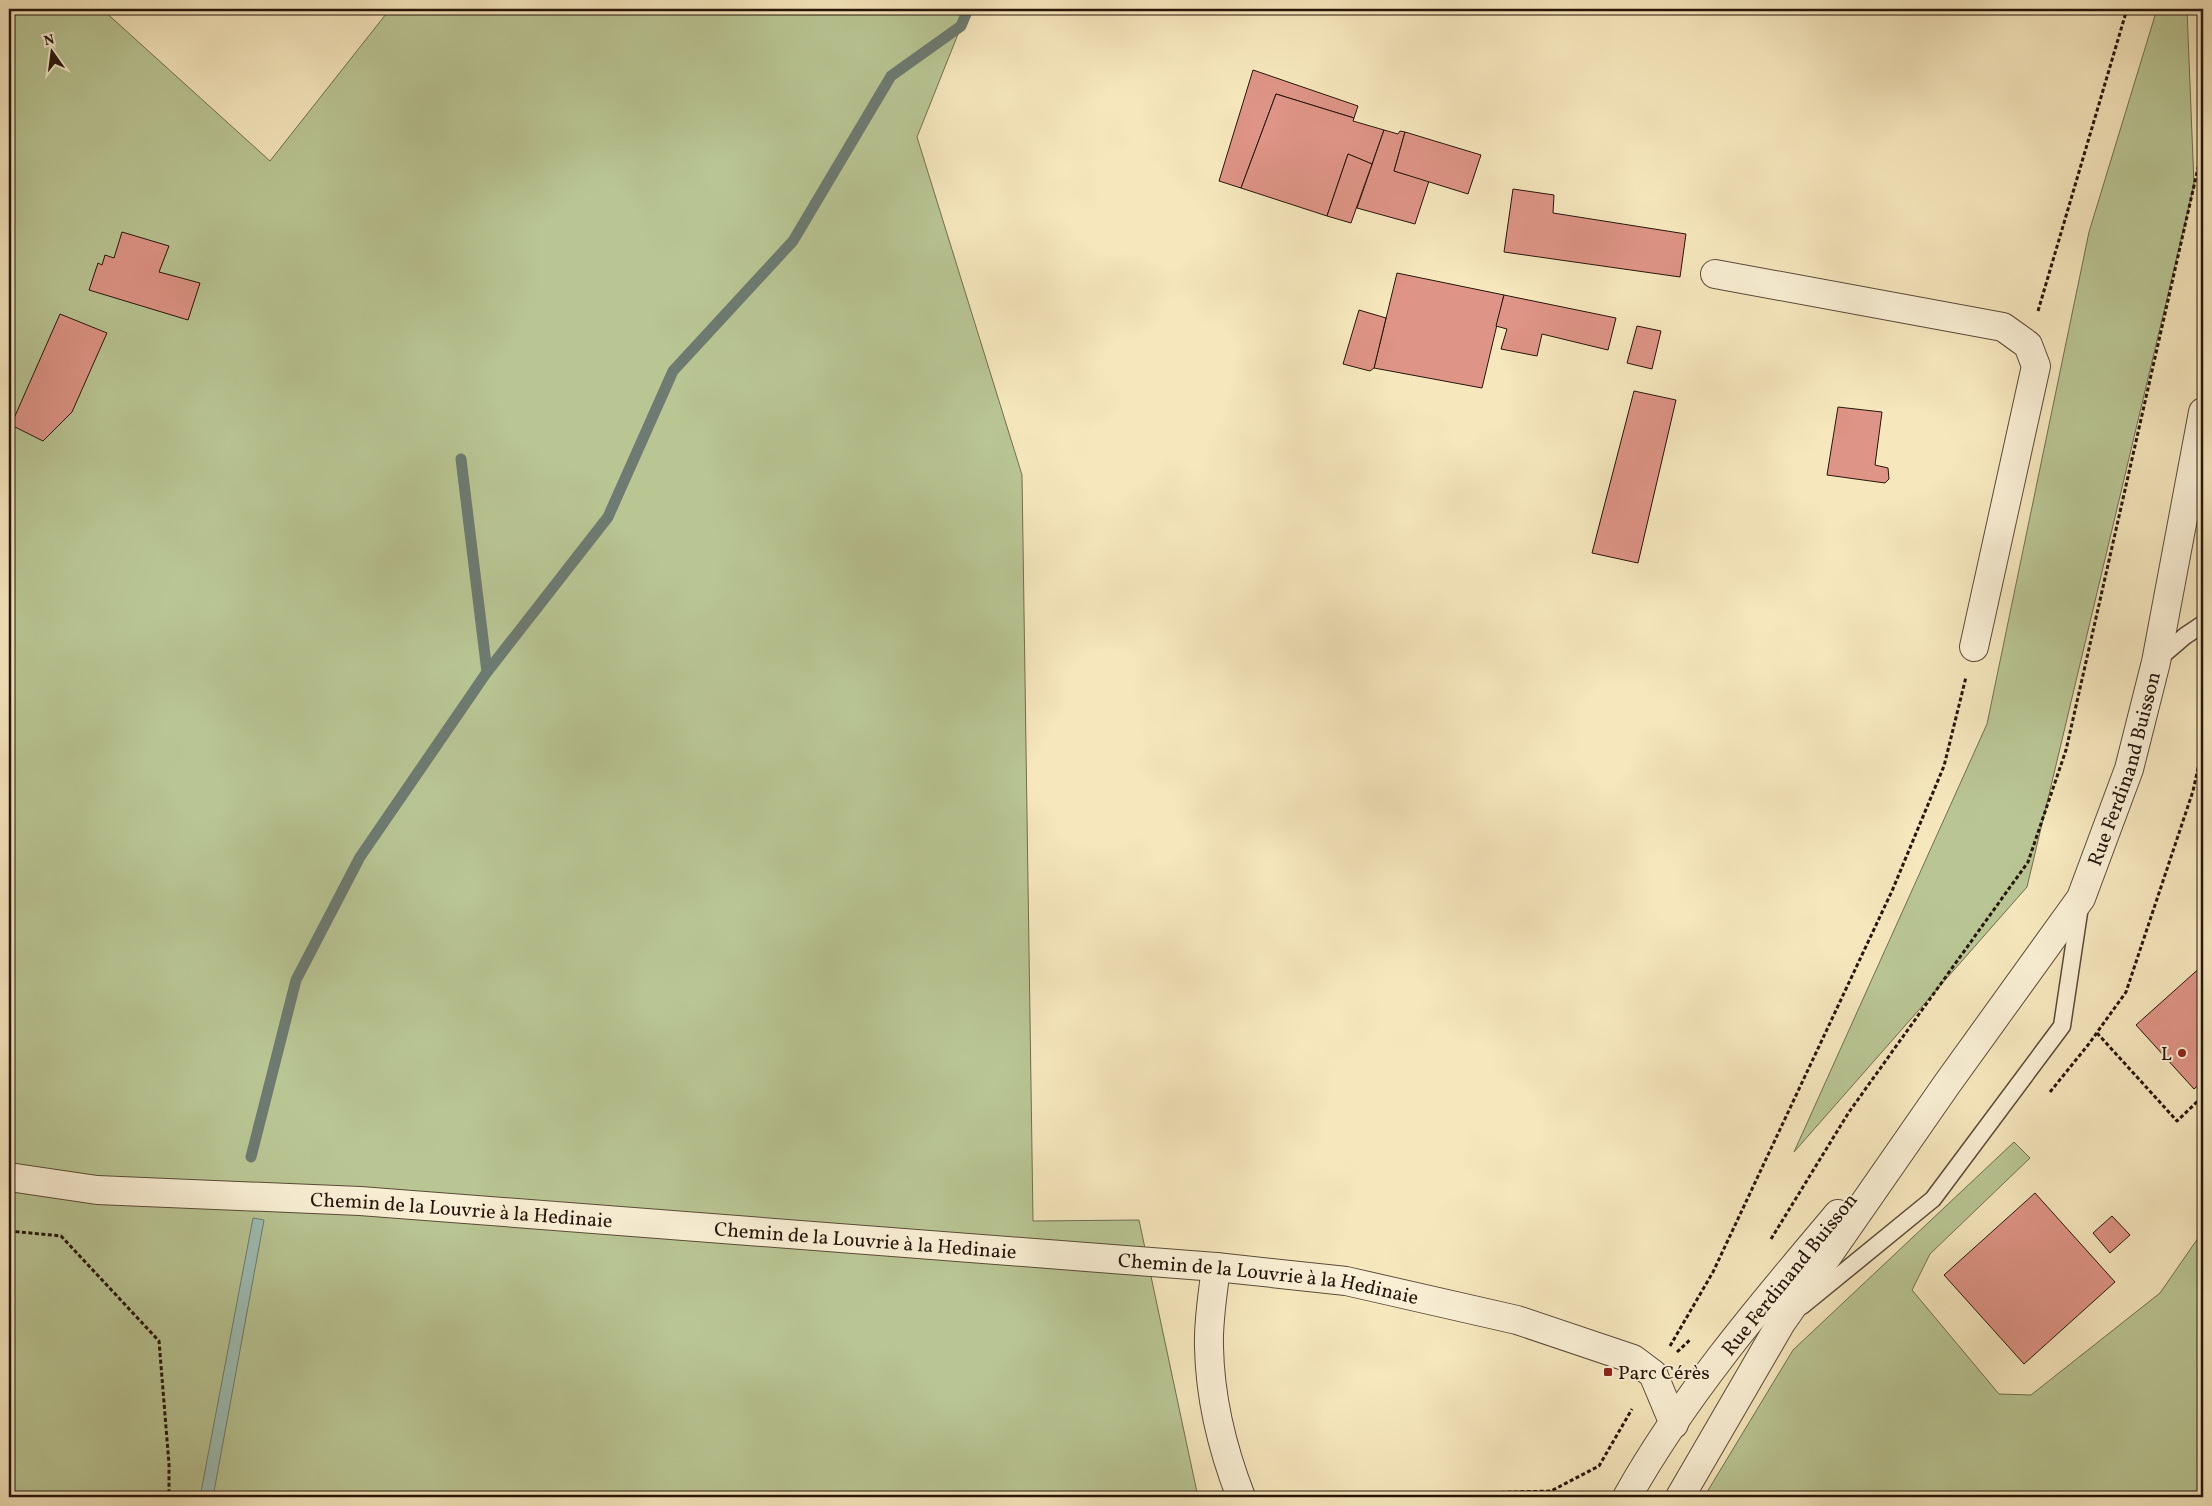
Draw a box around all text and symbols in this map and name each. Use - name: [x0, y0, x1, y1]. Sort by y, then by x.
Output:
- north arrow: [28, 28, 78, 78]
- text: N: [42, 30, 56, 51]
- street label: Rue Ferdinand Buisson: [2082, 669, 2169, 870]
- place label: L: [2161, 1041, 2172, 1069]
- marker: L: [2176, 1047, 2188, 1059]
- street label: Chemin de la Louvrie à la Hedinaie: [310, 1187, 614, 1236]
- street label: Rue Ferdinand Buisson: [1716, 1188, 1865, 1363]
- street label: Chemin de la Louvrie à la Hedinaie: [713, 1216, 1017, 1268]
- street label: Chemin de la Louvrie à la Hedinaie: [1117, 1247, 1421, 1313]
- place label: Parc Cérès: [1618, 1360, 1710, 1388]
- marker: Parc Cérès: [1602, 1366, 1614, 1378]

